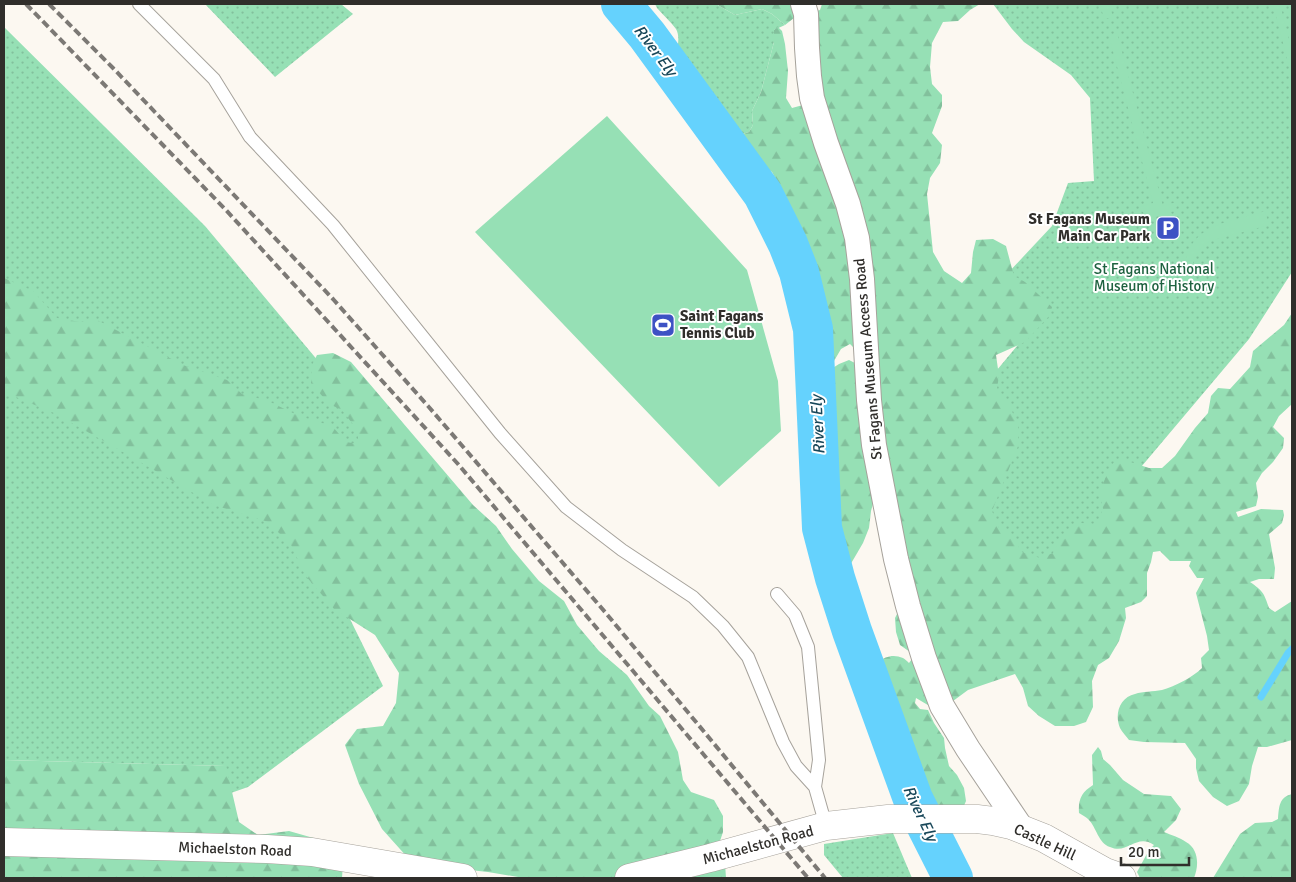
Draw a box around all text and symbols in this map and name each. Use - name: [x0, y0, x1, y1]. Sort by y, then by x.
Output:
- water label: River Ely: [629, 21, 683, 82]
- place label: St Fagans Museum Main Car Park: [1029, 210, 1150, 245]
- parking icon: St Fagans Museum Main Car Park: [1155, 215, 1181, 241]
- street label: St Fagans Museum Access Road: [850, 257, 886, 461]
- park label: St Fagans National Museum of History: [1094, 260, 1214, 295]
- place label: Saint Fagans Tennis Club: [680, 307, 764, 342]
- sports icon: Saint Fagans Tennis Club: [650, 312, 676, 338]
- water label: River Ely: [806, 392, 830, 455]
- water label: River Ely: [898, 782, 943, 847]
- street label: Castle Hill: [1011, 820, 1079, 864]
- street label: Michaelston Road: [701, 822, 815, 868]
- scale bar: [1121, 834, 1188, 866]
- street label: Michaelston Road: [178, 838, 292, 860]
- text: 20 m: [1128, 843, 1159, 861]

